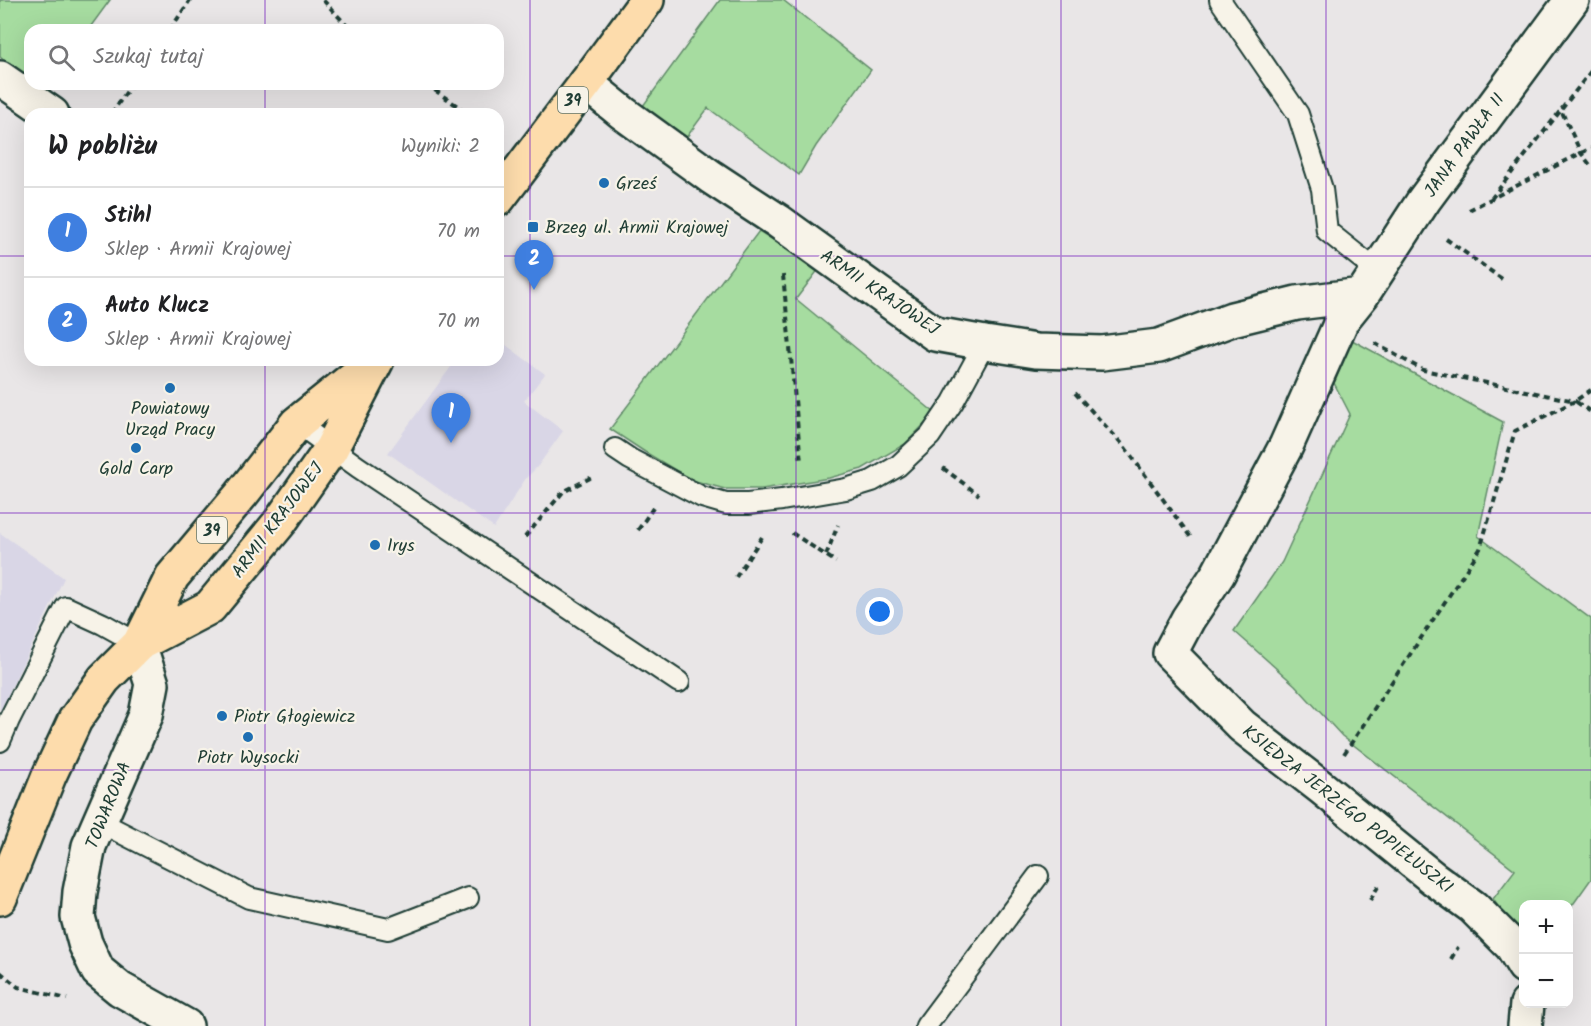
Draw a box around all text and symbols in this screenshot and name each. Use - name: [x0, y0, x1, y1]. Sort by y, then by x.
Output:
- search box: [24, 24, 504, 90]
- text: Szukaj tutaj: [93, 40, 204, 75]
- icon: search: [45, 41, 78, 74]
- road number: 39: [558, 87, 588, 113]
- street label: JANA PAWŁA II: [1417, 88, 1513, 204]
- text: W pobliżu: [48, 126, 157, 168]
- text: Wyniki: 2: [401, 131, 480, 163]
- place label: Grześ: [616, 170, 658, 199]
- marker: Grześ: [597, 176, 611, 190]
- text: Stihl: [105, 199, 151, 234]
- place label: Brzeg ul. Armii Krajowej: [545, 214, 730, 243]
- text: 1: [64, 216, 71, 248]
- text: 70 m: [437, 216, 480, 248]
- marker: Brzeg ul. Armii Krajowej: [526, 220, 540, 234]
- text: Sklep · Armii Krajowej: [105, 234, 291, 266]
- pin: 2: [514, 240, 554, 290]
- street label: ARMII KRAJOWEJ: [814, 242, 945, 344]
- text: Auto Klucz: [105, 289, 209, 324]
- text: 2: [62, 306, 73, 338]
- text: 70 m: [437, 306, 480, 338]
- text: Sklep · Armii Krajowej: [105, 324, 291, 356]
- marker: Powiatowy Urząd Pracy: [163, 381, 177, 395]
- pin: 1: [432, 394, 470, 443]
- place label: Powiatowy Urząd Pracy: [125, 395, 216, 445]
- marker: Gold Carp: [129, 441, 143, 455]
- place label: Gold Carp: [99, 455, 173, 484]
- street label: ARMII KRAJOWEJ: [225, 456, 332, 585]
- road number: 39: [197, 517, 227, 543]
- place label: Irys: [387, 532, 415, 561]
- marker: Irys: [368, 538, 382, 552]
- your location: [865, 597, 894, 626]
- place label: Piotr Głogiewicz: [234, 703, 355, 732]
- marker: Piotr Głogiewicz: [215, 709, 229, 723]
- street label: KSIĘDZA JERZEGO POPIEŁUSZKI: [1235, 718, 1459, 902]
- marker: Piotr Wysocki: [241, 730, 255, 744]
- place label: Piotr Wysocki: [197, 744, 299, 773]
- street label: TOWAROWA: [79, 757, 140, 854]
- map controls: [1519, 900, 1573, 1008]
- button: +: [1519, 900, 1573, 954]
- button: −: [1519, 954, 1573, 1008]

